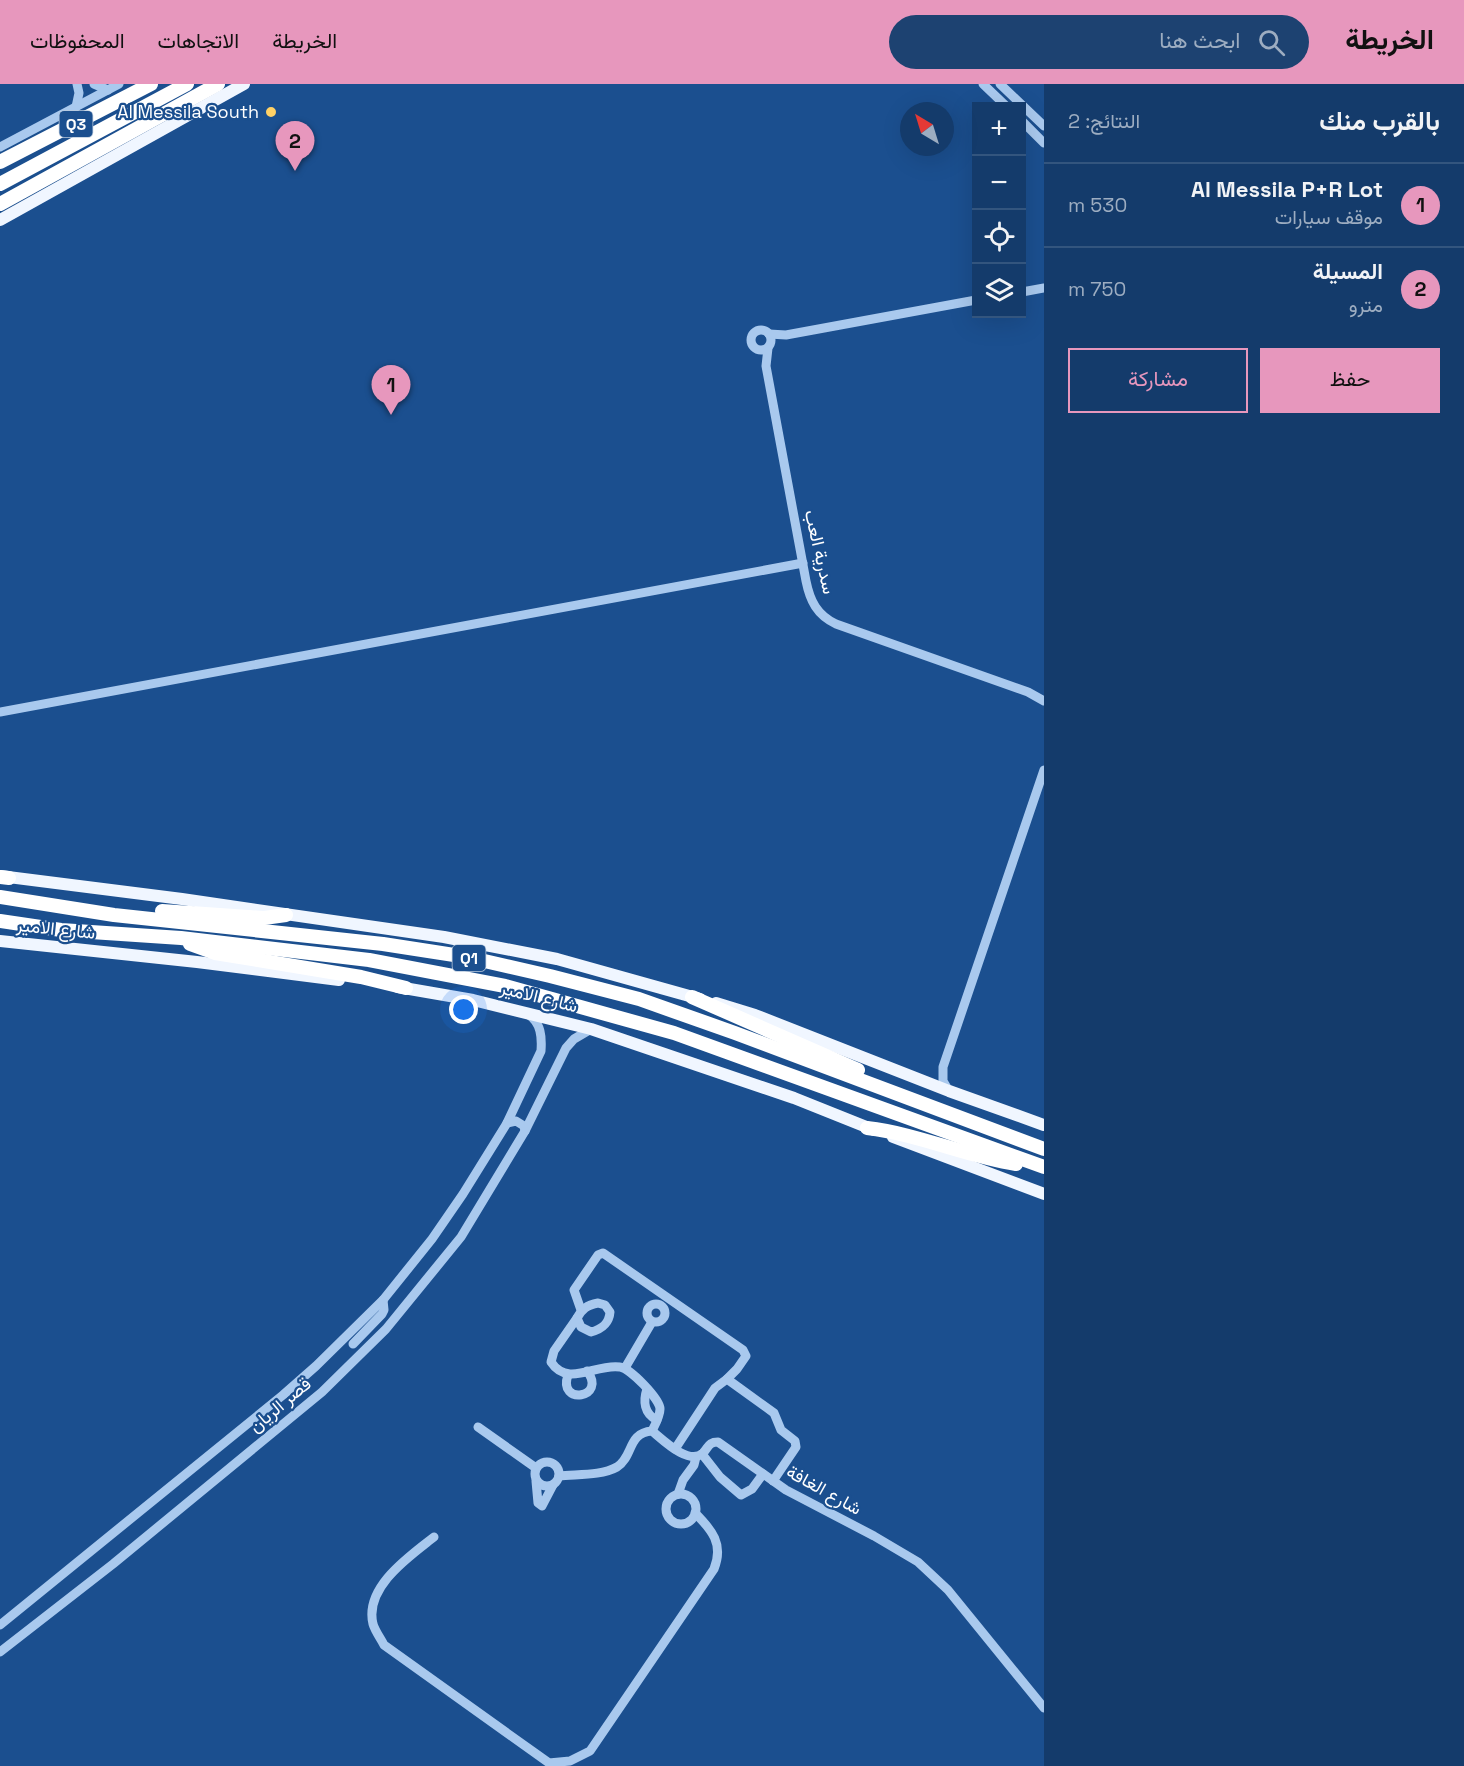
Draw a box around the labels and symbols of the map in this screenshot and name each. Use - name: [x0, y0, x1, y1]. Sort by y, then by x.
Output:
- place label: Al Messila South: [117, 100, 259, 123]
- north arrow: [900, 102, 954, 156]
- marker: Al Messila South: [264, 105, 278, 119]
- road number: Q3: [60, 111, 92, 137]
- pin: 2: [276, 122, 314, 171]
- pin: 1: [372, 366, 410, 415]
- street label: سدرية العب: [800, 507, 841, 596]
- street label: شارع الامير: [14, 913, 97, 945]
- road number: Q1: [452, 945, 486, 971]
- street label: شارع الامير: [497, 976, 580, 1018]
- your location: [449, 995, 478, 1024]
- street label: قصر الريان: [244, 1372, 315, 1437]
- street label: شارع الغافة: [782, 1459, 866, 1521]

